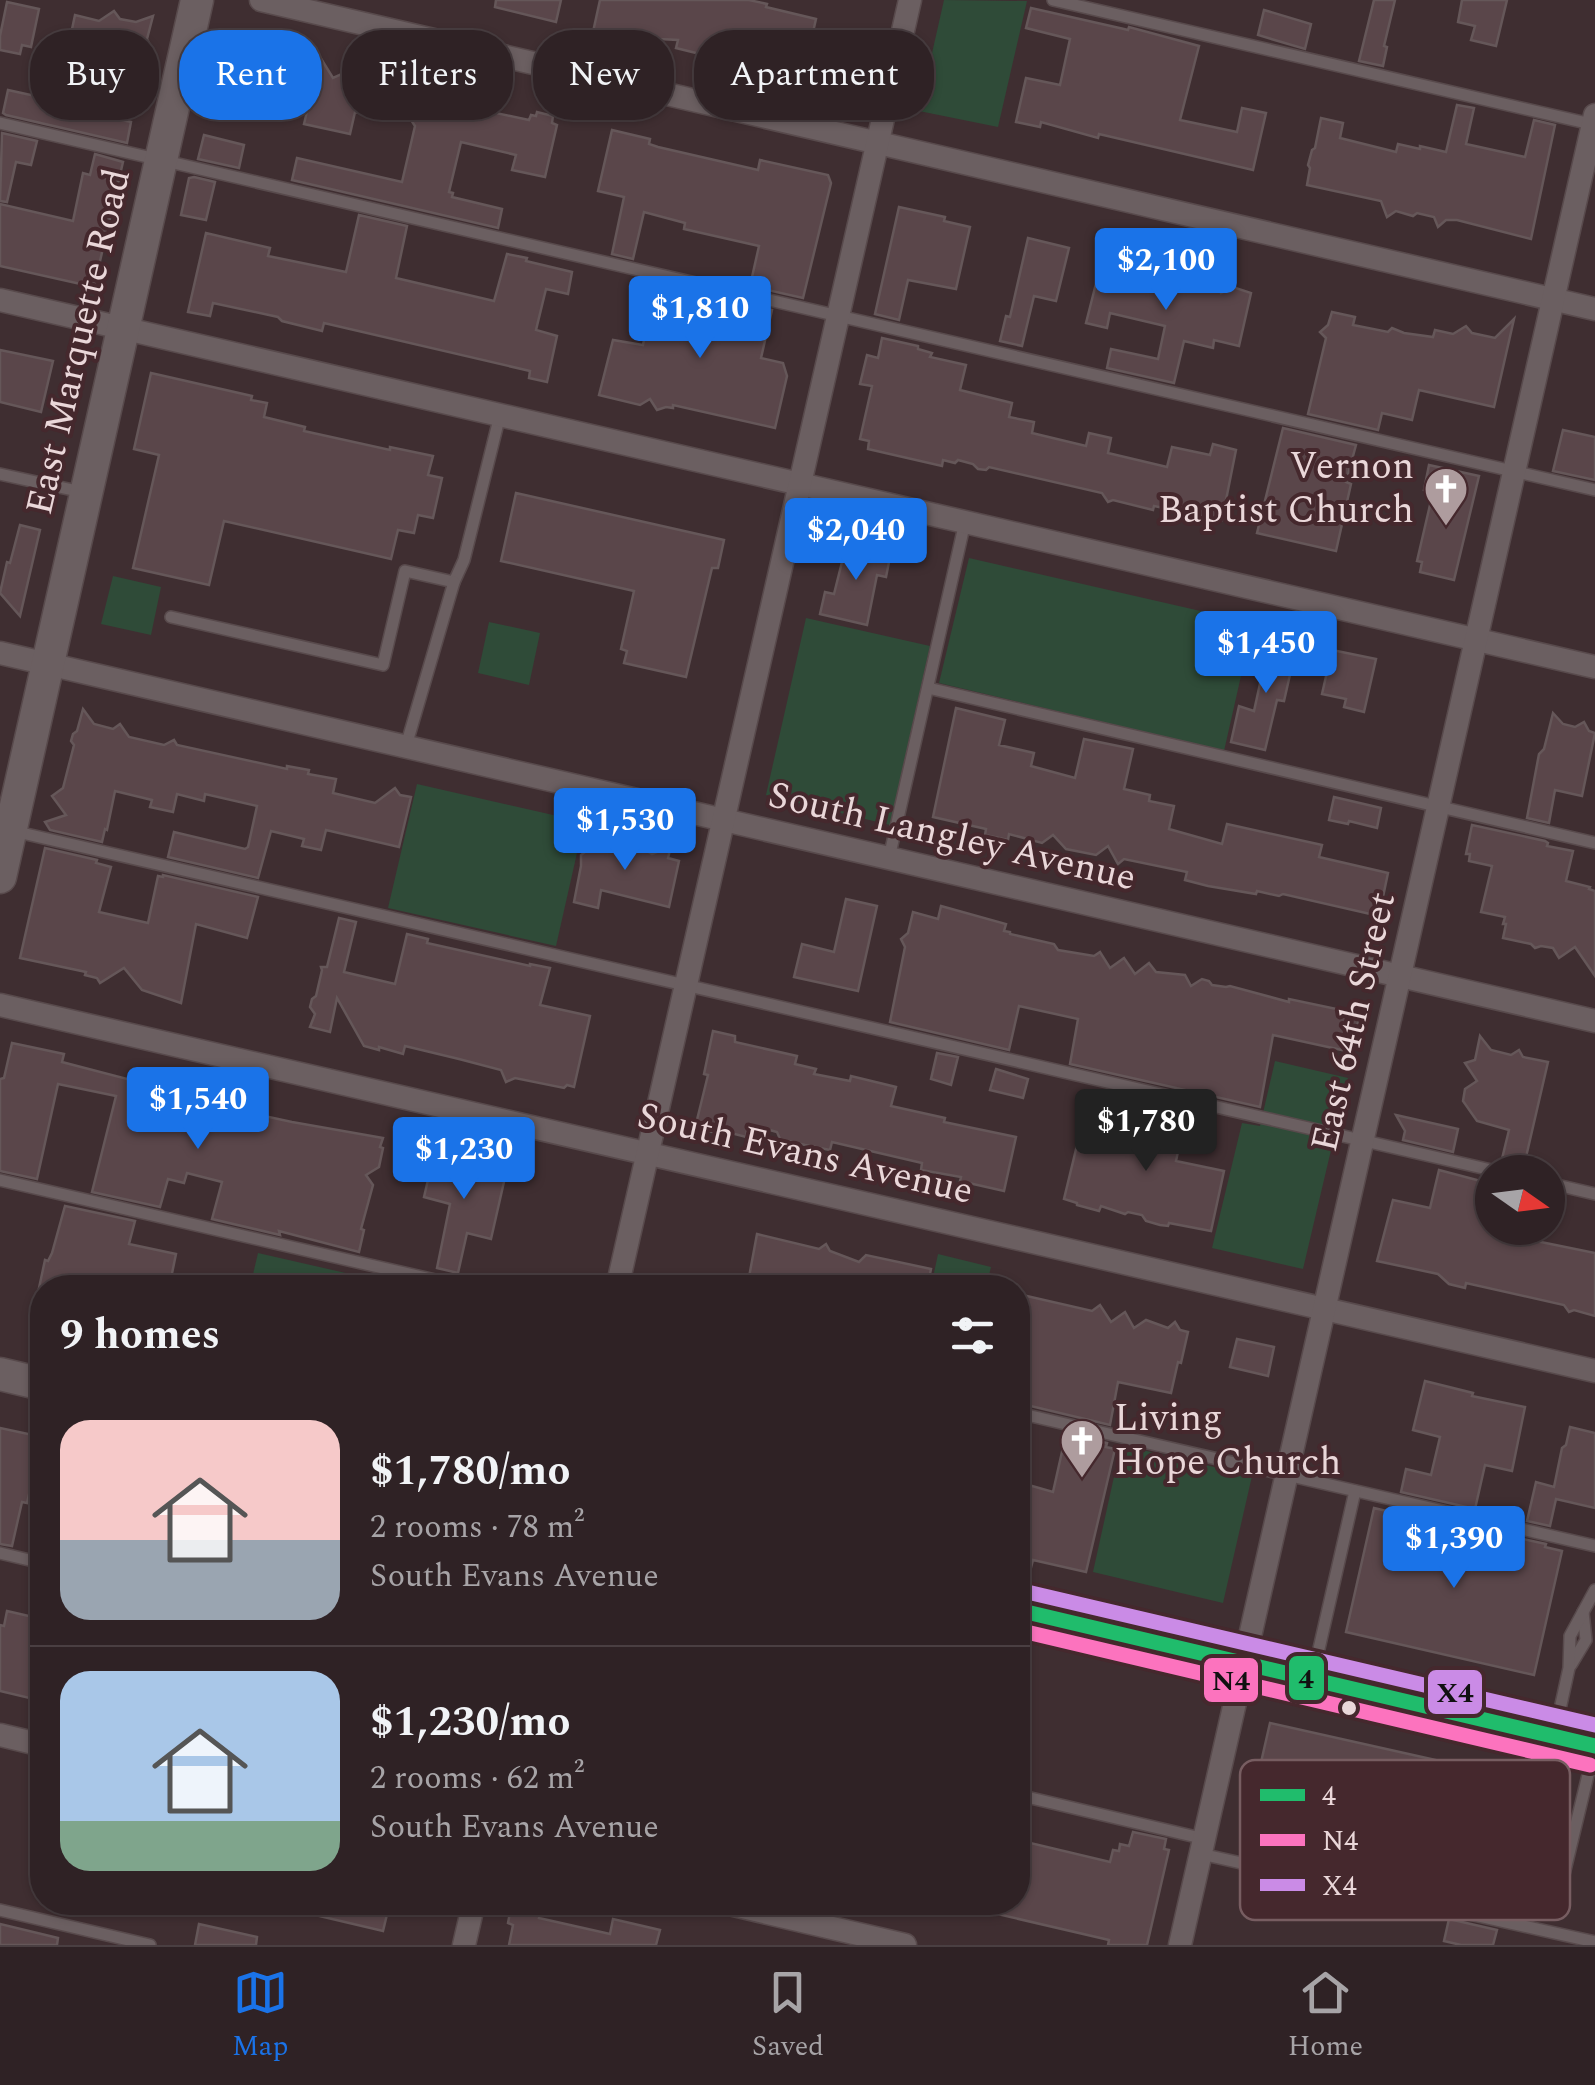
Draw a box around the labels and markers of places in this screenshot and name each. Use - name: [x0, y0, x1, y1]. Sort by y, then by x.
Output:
- pin: $2,100: [1085, 228, 1247, 313]
- pin: $1,810: [619, 276, 781, 361]
- place label: Vernon Baptist Church: [1158, 438, 1414, 540]
- church icon: Vernon Baptist Church: [1423, 466, 1469, 527]
- pin: $2,040: [775, 498, 937, 583]
- pin: $1,450: [1185, 611, 1347, 696]
- pin: $1,530: [544, 788, 706, 873]
- pin: $1,540: [117, 1067, 279, 1152]
- pin: $1,780: [1065, 1089, 1227, 1174]
- pin: $1,230: [383, 1117, 545, 1202]
- place label: Living Hope Church: [1114, 1390, 1341, 1492]
- church icon: Living Hope Church: [1059, 1418, 1105, 1479]
- pin: $1,390: [1373, 1506, 1535, 1591]
- unlabelled marker: [1339, 1698, 1359, 1718]

